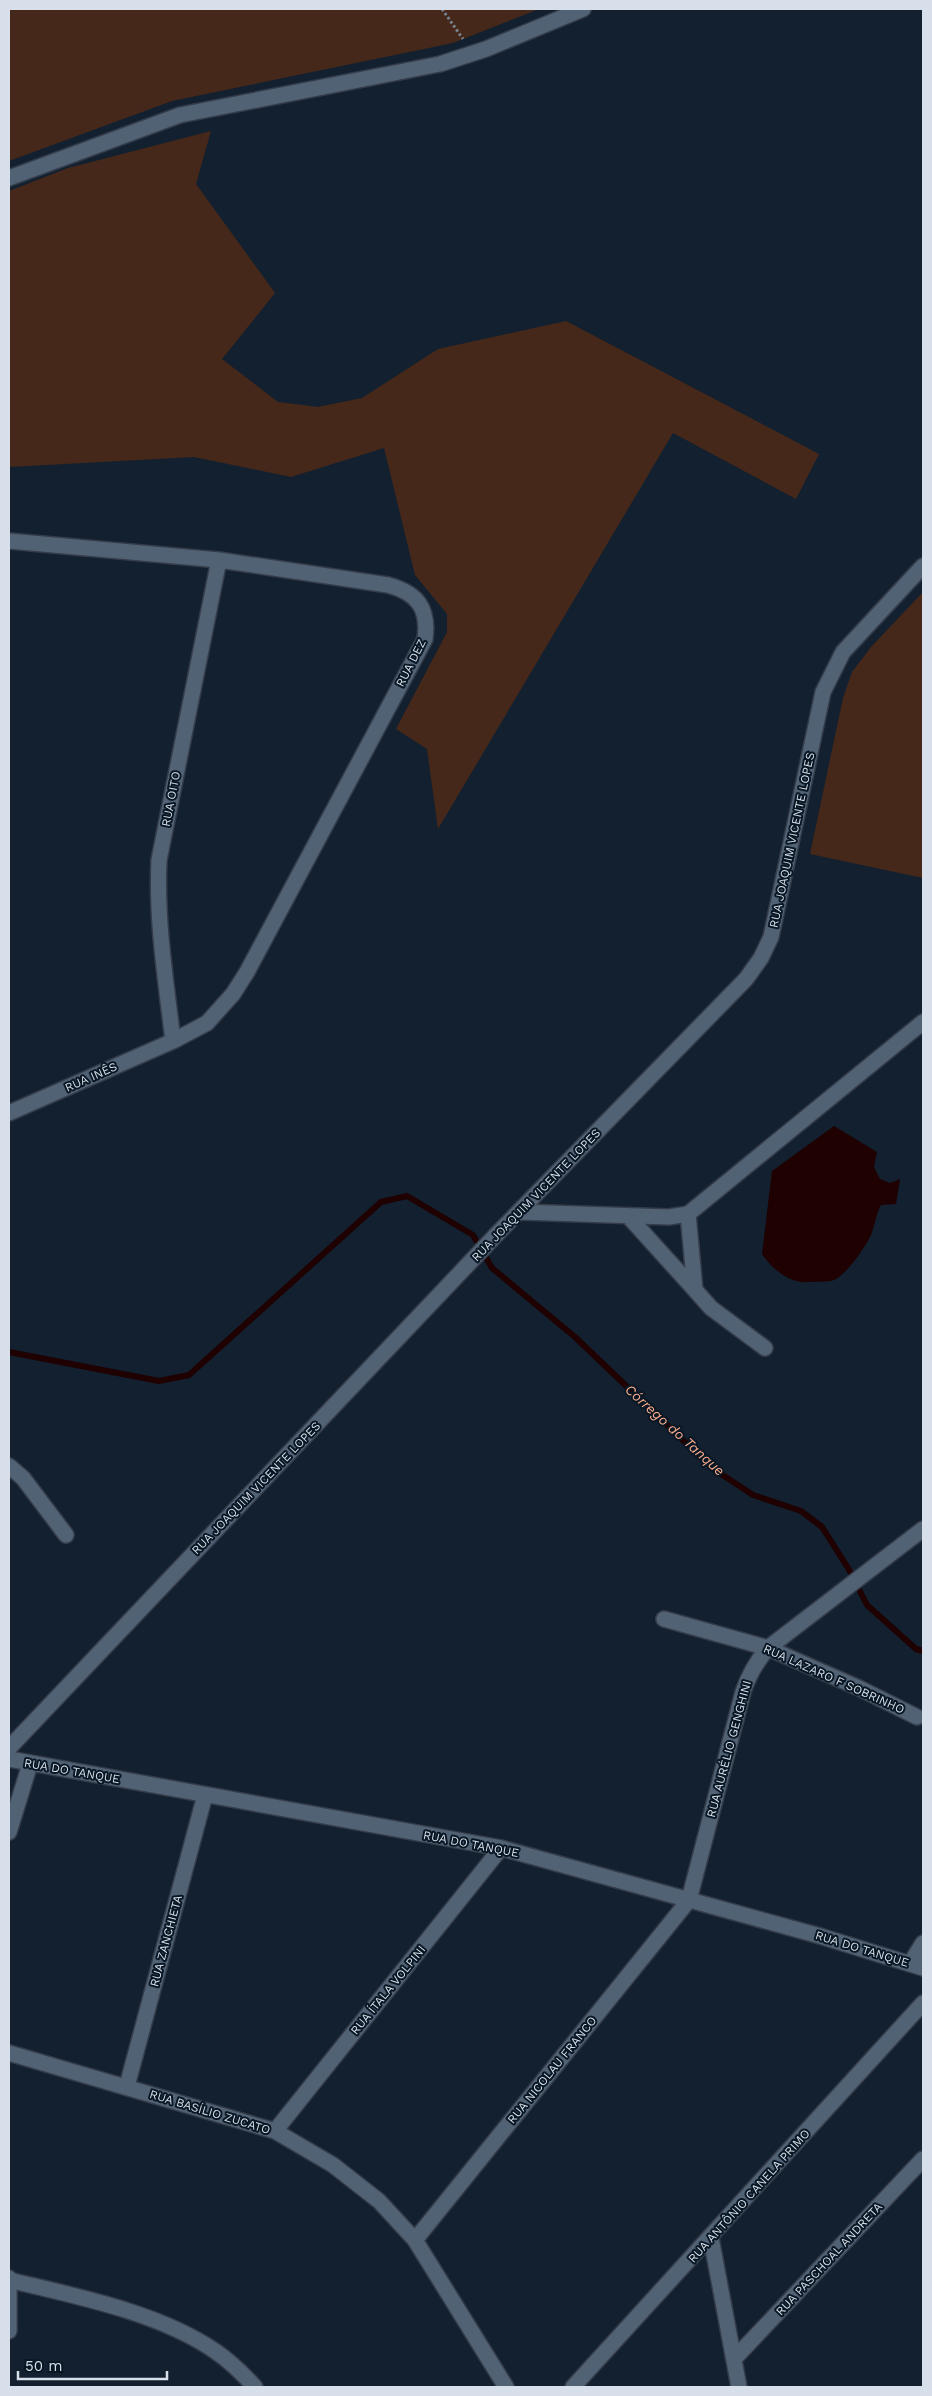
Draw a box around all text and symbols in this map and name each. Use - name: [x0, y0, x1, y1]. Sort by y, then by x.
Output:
- street label: RUA DEZ: [393, 637, 429, 689]
- street label: RUA JOAQUIM VICENTE LOPES: [767, 751, 817, 929]
- street label: RUA OITO: [159, 770, 183, 828]
- street label: RUA INÊS: [63, 1059, 119, 1095]
- street label: RUA JOAQUIM VICENTE LOPES: [469, 1126, 603, 1264]
- water label: Córrego do Tanque: [622, 1381, 728, 1479]
- street label: RUA JOAQUIM VICENTE LOPES: [189, 1419, 323, 1557]
- street label: RUA LAZARO F SOBRINHO: [761, 1641, 907, 1717]
- street label: RUA AURÉLIO GENGHINI: [704, 1679, 754, 1819]
- street label: RUA DO TANQUE: [23, 1756, 121, 1786]
- street label: RUA DO TANQUE: [422, 1828, 520, 1860]
- street label: RUA ZANCHIETA: [147, 1894, 185, 1988]
- street label: RUA DO TANQUE: [813, 1928, 911, 1970]
- street label: RUA ÍTALA VOLPINI: [348, 1943, 428, 2037]
- street label: RUA NICOLAU FRANCO: [504, 2014, 600, 2126]
- street label: RUA BASÍLIO ZUCATO: [148, 2087, 272, 2137]
- street label: RUA ANTÔNIO CANELA PRIMO: [685, 2126, 813, 2266]
- street label: RUA PASCHOAL ANDRETA: [773, 2200, 885, 2318]
- scale bar: [18, 2348, 166, 2380]
- text: 50 m: [25, 2357, 62, 2375]

